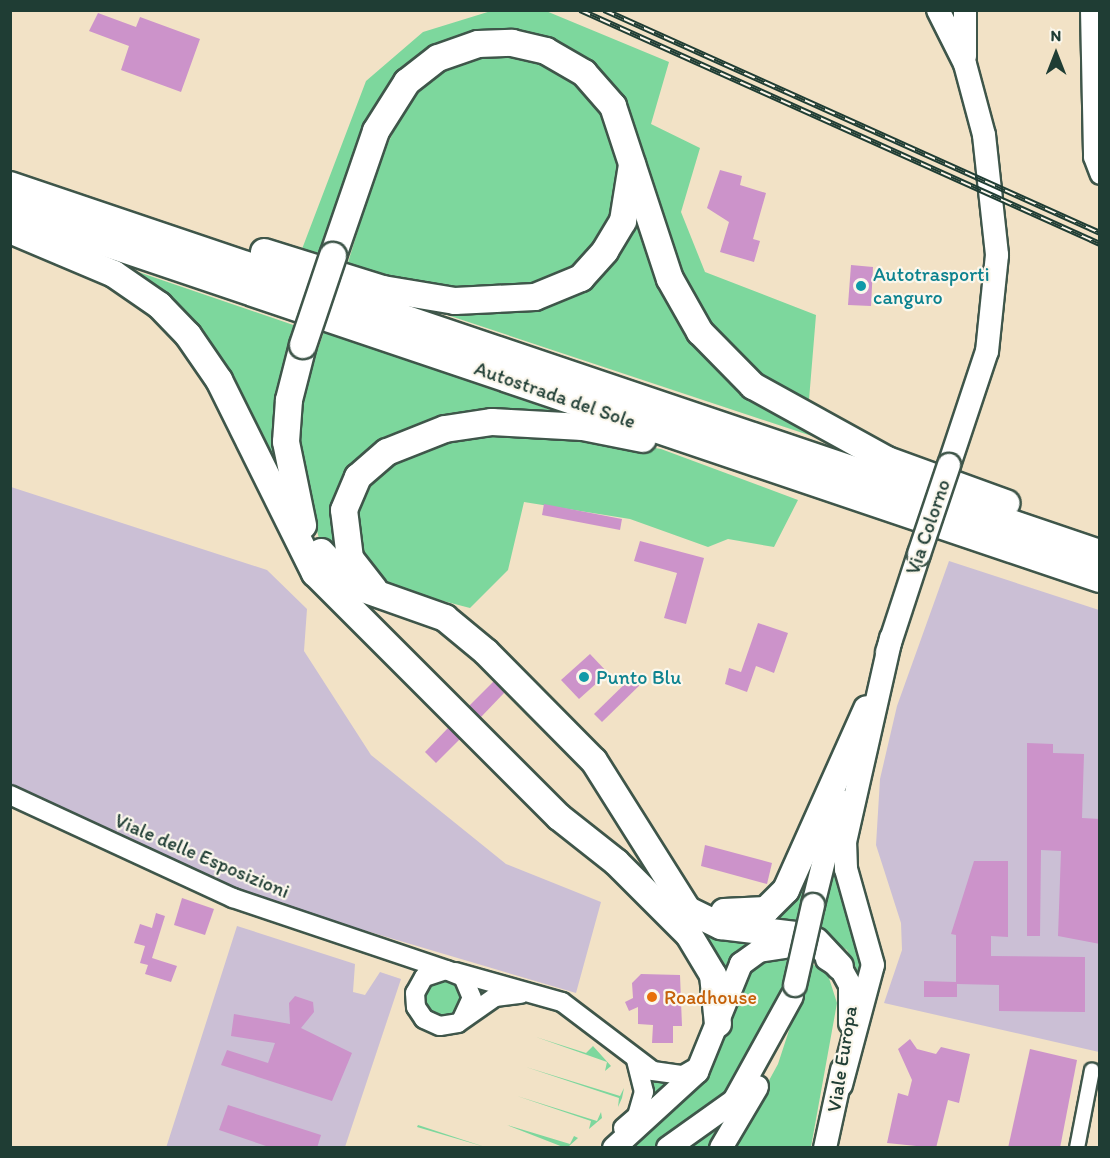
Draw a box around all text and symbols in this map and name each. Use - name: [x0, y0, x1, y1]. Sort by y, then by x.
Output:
- north arrow: [1026, 24, 1086, 84]
- text: N: [1051, 26, 1061, 45]
- place label: Autotrasporti canguro: [873, 262, 990, 309]
- marker: Autotrasporti canguro: [854, 279, 868, 293]
- street label: Autostrada del Sole: [471, 356, 639, 434]
- street label: Via Colorno: [901, 476, 955, 578]
- place label: Punto Blu: [596, 665, 682, 689]
- marker: Punto Blu: [577, 670, 591, 684]
- street label: Viale delle Esposizioni: [111, 808, 293, 904]
- place label: Roadhouse: [664, 985, 757, 1009]
- marker: Roadhouse: [645, 990, 659, 1004]
- street label: Viale Europa: [822, 1004, 862, 1114]

